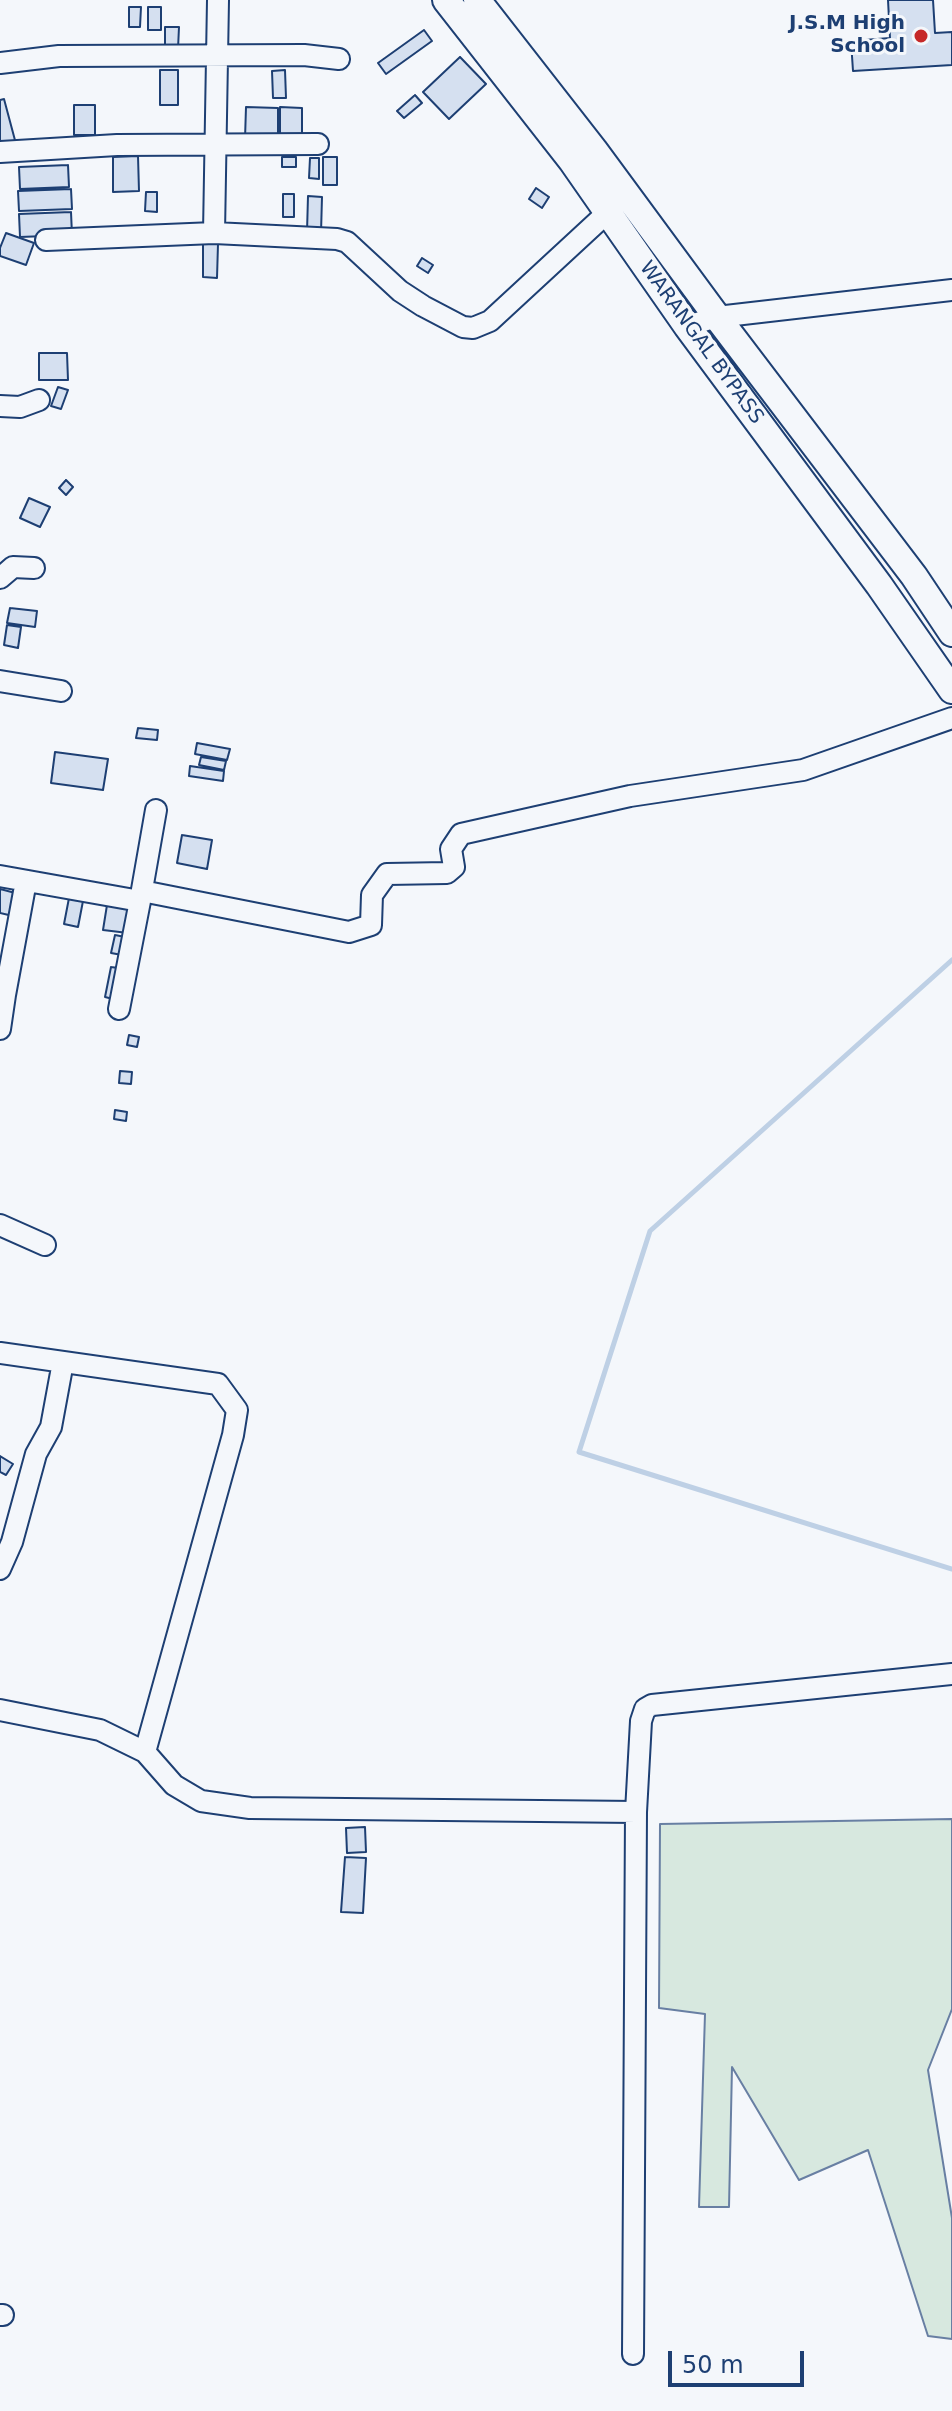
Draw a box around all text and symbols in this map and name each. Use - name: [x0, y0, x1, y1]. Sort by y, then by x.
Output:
- place label: J.S.M High School: [789, 12, 905, 59]
- marker: J.S.M High School: [912, 27, 930, 45]
- street label: WARANGAL BYPASS: [634, 257, 768, 429]
- scale bar: [672, 2335, 808, 2385]
- text: 50 m: [682, 2351, 744, 2379]

